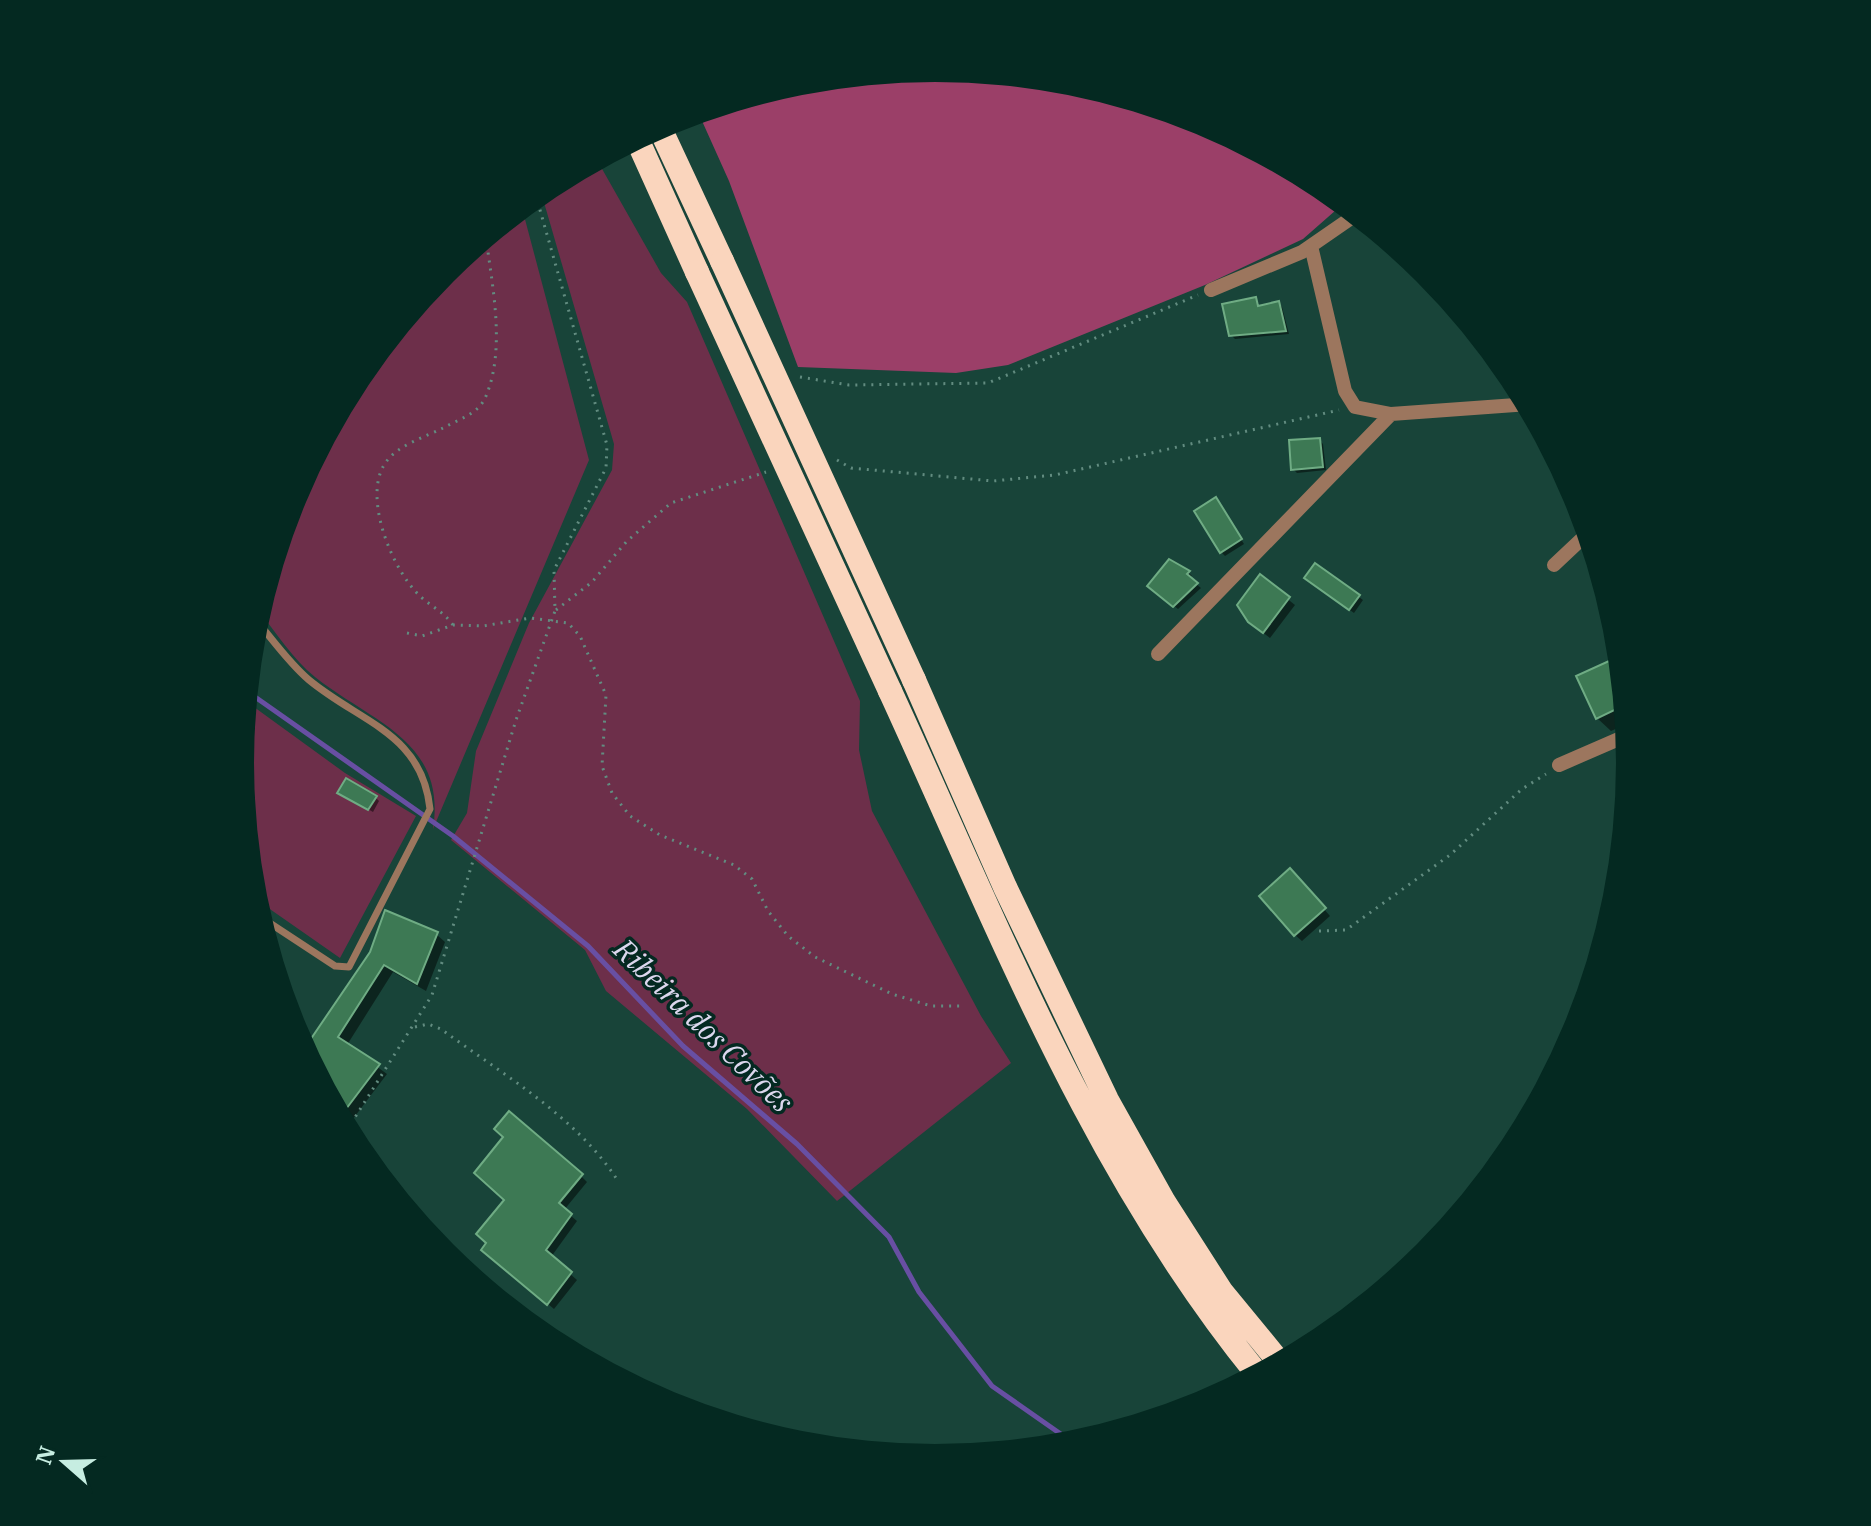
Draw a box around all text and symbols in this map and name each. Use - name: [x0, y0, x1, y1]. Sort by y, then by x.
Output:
- water label: Ribeira dos Covões: [606, 929, 802, 1120]
- north arrow: [24, 1422, 104, 1502]
- text: N: [28, 1442, 61, 1468]

